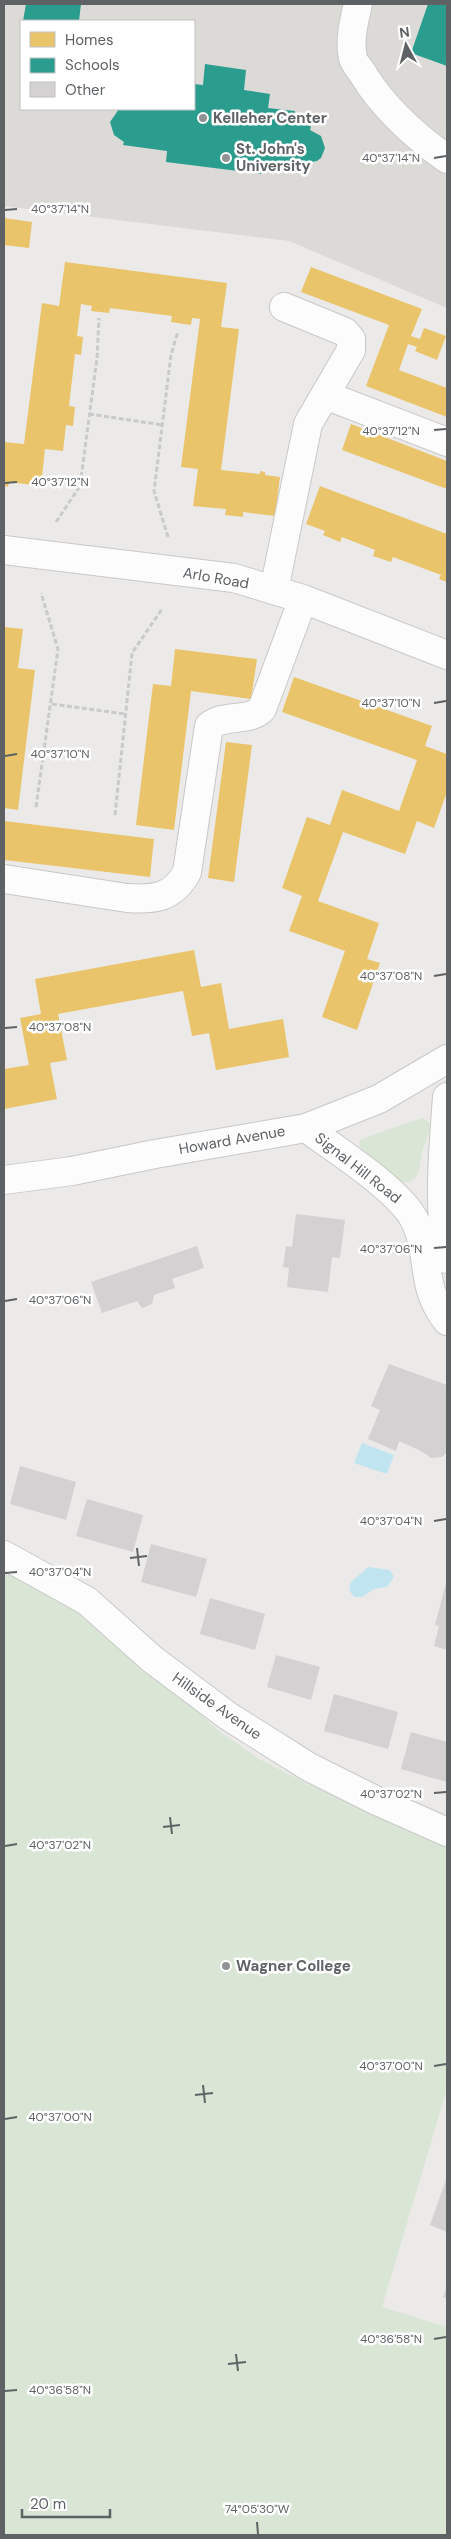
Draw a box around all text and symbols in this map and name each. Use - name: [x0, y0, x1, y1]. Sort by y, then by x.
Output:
- legend: [20, 20, 195, 110]
- north arrow: [381, 20, 431, 70]
- text: N: [398, 23, 411, 42]
- text: Homes: [65, 30, 114, 50]
- text: Schools: [65, 55, 120, 75]
- text: Other: [65, 80, 106, 100]
- place label: Kelleher Center: [213, 108, 327, 128]
- marker: Kelleher Center: [197, 112, 209, 124]
- place label: St. John's University: [236, 139, 311, 176]
- text: 40°37'14"N: [362, 150, 420, 166]
- marker: St. John's University: [220, 152, 232, 164]
- text: 40°37'14"N: [31, 201, 89, 217]
- text: 40°37'12"N: [362, 423, 420, 439]
- text: 40°37'12"N: [31, 474, 89, 490]
- street label: Arlo Road: [181, 562, 251, 594]
- text: 40°37'10"N: [362, 695, 420, 711]
- text: 40°37'10"N: [31, 746, 89, 762]
- text: 40°37'08"N: [360, 968, 422, 984]
- text: 40°37'08"N: [29, 1019, 91, 1035]
- street label: Howard Avenue: [177, 1121, 287, 1159]
- street label: Signal Hill Road: [311, 1128, 405, 1208]
- text: 40°37'06"N: [360, 1241, 422, 1257]
- text: 40°37'06"N: [29, 1292, 91, 1308]
- text: 40°37'04"N: [360, 1513, 422, 1529]
- text: 40°37'04"N: [29, 1564, 91, 1580]
- street label: Hillside Avenue: [168, 1668, 266, 1744]
- text: 40°37'02"N: [360, 1786, 422, 1802]
- text: 40°37'02"N: [29, 1837, 91, 1853]
- place label: Wagner College: [236, 1956, 351, 1976]
- marker: Wagner College: [220, 1960, 232, 1972]
- text: 40°37'00"N: [359, 2058, 423, 2074]
- text: 40°37'00"N: [28, 2109, 92, 2125]
- text: 40°36'58"N: [360, 2331, 422, 2347]
- text: 40°36'58"N: [29, 2382, 91, 2398]
- scale bar: [22, 2486, 110, 2518]
- text: 20 m: [30, 2494, 66, 2514]
- text: 74°05'30"W: [225, 2501, 290, 2517]

